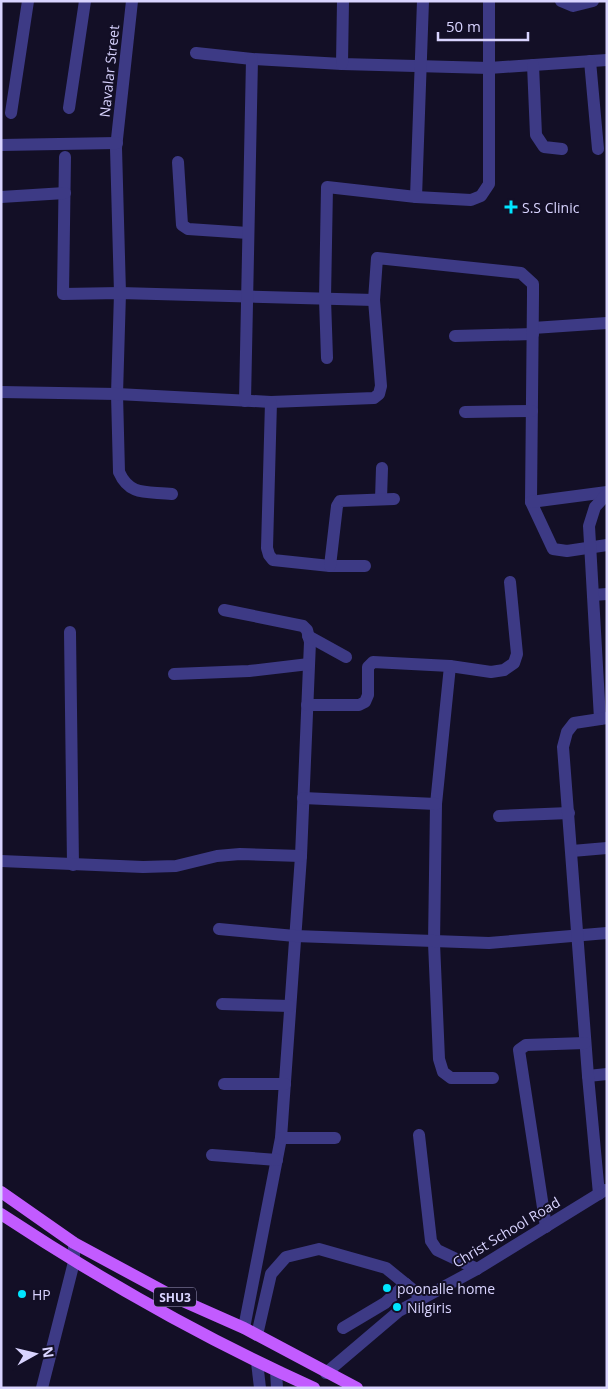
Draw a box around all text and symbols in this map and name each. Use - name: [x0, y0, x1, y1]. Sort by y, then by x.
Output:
- scale bar: [438, 10, 528, 42]
- text: 50 m: [446, 16, 481, 36]
- street label: Navalar Street: [95, 24, 123, 118]
- place label: S.S Clinic: [522, 198, 580, 217]
- marker: S.S Clinic: [504, 200, 518, 214]
- street label: Christ School Road: [449, 1192, 563, 1272]
- place label: poonalle home: [397, 1279, 495, 1298]
- marker: poonalle home: [381, 1282, 393, 1294]
- place label: HP: [32, 1285, 51, 1304]
- marker: HP: [16, 1288, 28, 1300]
- road number: SHU3: [154, 1288, 196, 1306]
- place label: Nilgiris: [407, 1298, 452, 1317]
- marker: Nilgiris: [391, 1301, 403, 1313]
- north arrow: [10, 1329, 60, 1379]
- text: N: [38, 1345, 59, 1359]

